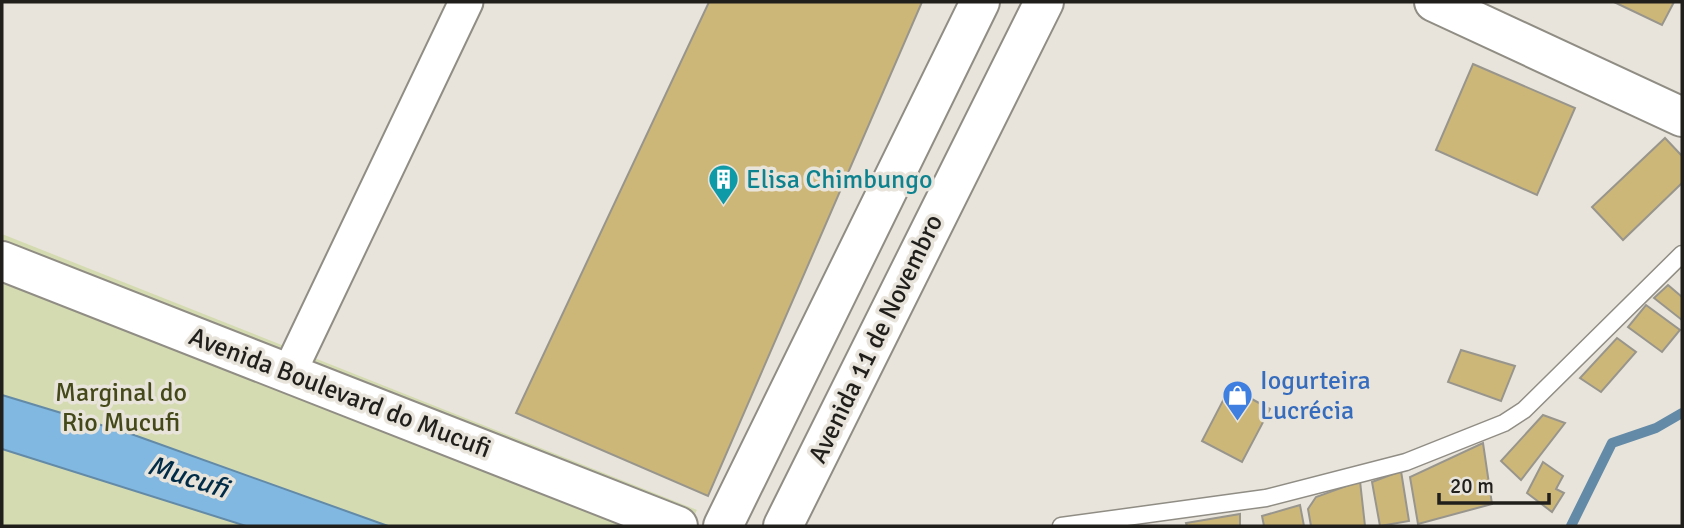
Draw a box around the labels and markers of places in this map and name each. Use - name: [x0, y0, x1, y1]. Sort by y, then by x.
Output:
- building icon: Elisa Chimbungo: [706, 163, 740, 207]
- place label: Elisa Chimbungo: [746, 164, 933, 196]
- place label: Iogurteira Lucrécia: [1260, 365, 1371, 427]
- shop icon: Iogurteira Lucrécia: [1220, 379, 1254, 423]

